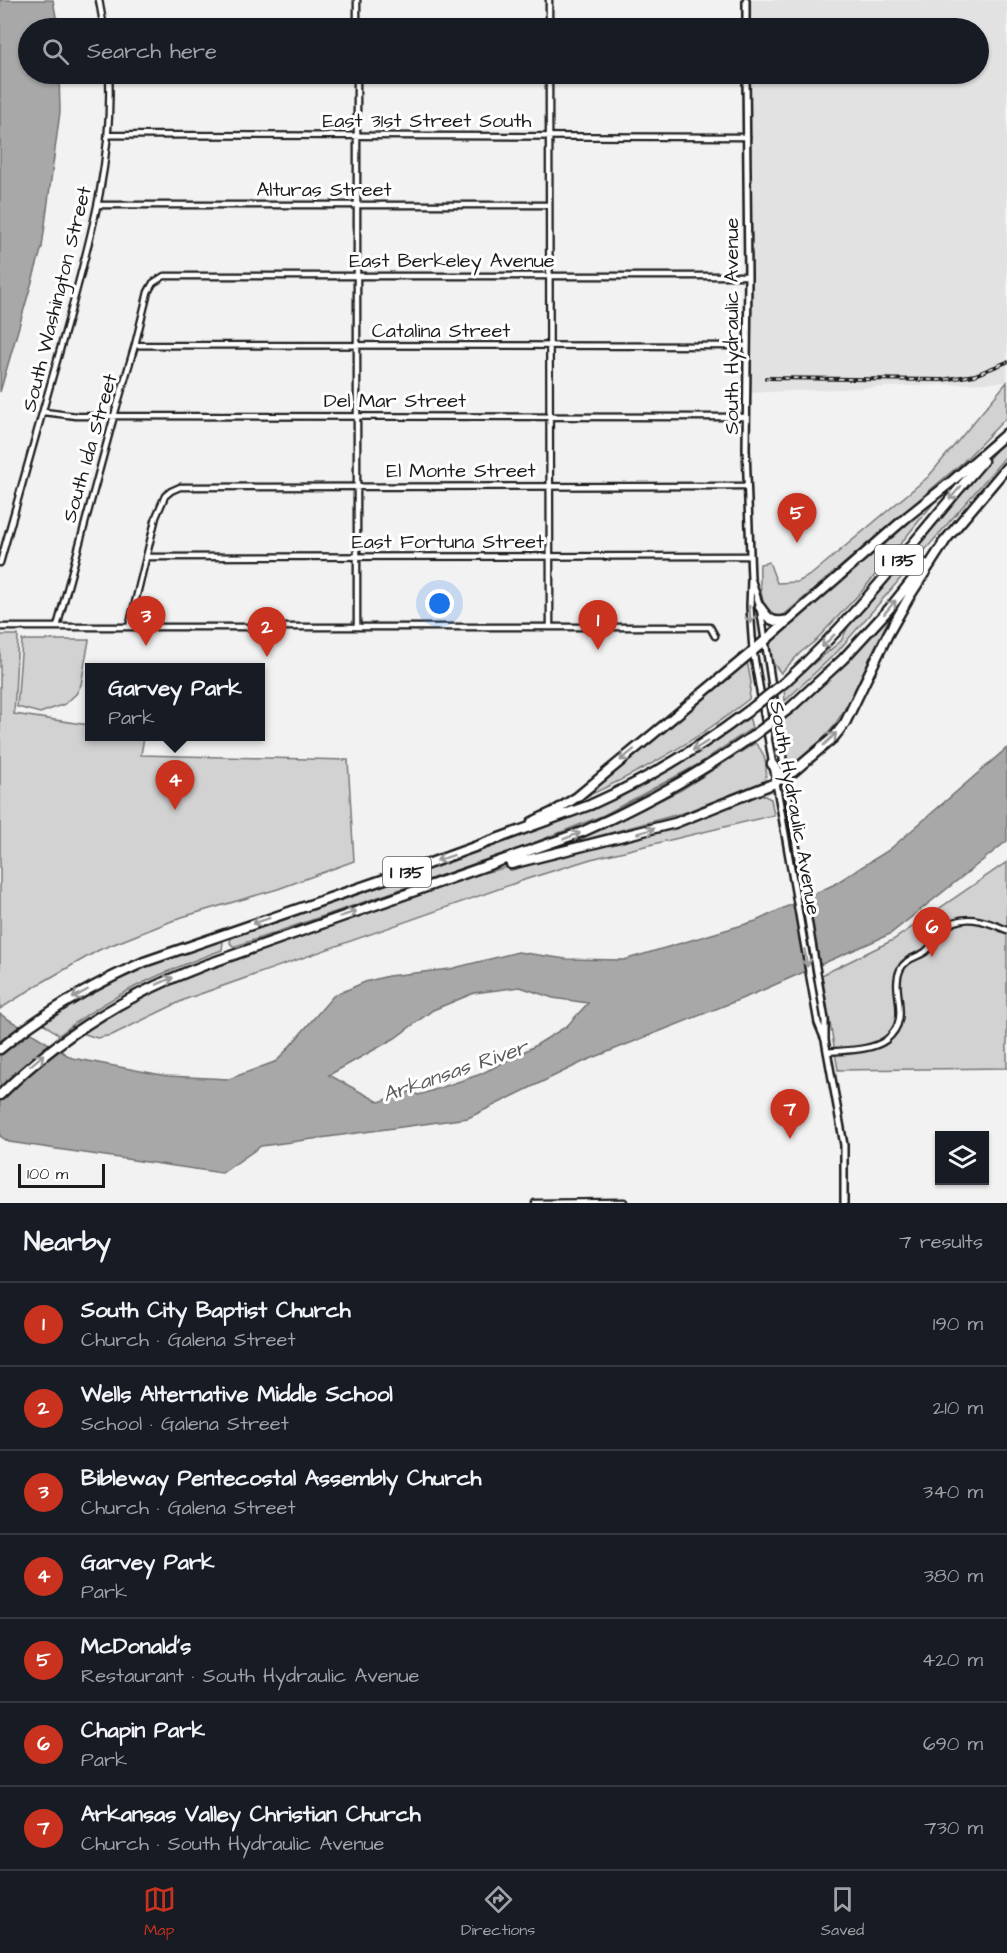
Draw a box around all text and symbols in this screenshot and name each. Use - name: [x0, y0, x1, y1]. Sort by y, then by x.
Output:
- search box: [18, 18, 989, 84]
- icon: search: [39, 35, 72, 68]
- text: Search here: [87, 36, 217, 67]
- street label: East 31st Street South: [323, 107, 532, 135]
- street label: Alturas Street: [256, 176, 392, 204]
- street label: South Washington Street: [15, 183, 100, 415]
- street label: South Hydraulic Avenue: [718, 217, 747, 434]
- street label: East Berkeley Avenue: [349, 247, 555, 276]
- street label: Catalina Street: [372, 317, 510, 345]
- street label: South Ida Street: [55, 370, 125, 526]
- street label: Del Mar Street: [324, 387, 466, 415]
- street label: El Monte Street: [386, 457, 536, 485]
- one-way arrow: [948, 485, 962, 500]
- pin: 5: [778, 494, 816, 543]
- street label: East Fortuna Street: [352, 528, 544, 556]
- road number: I 135: [875, 545, 923, 575]
- your location: [425, 589, 454, 618]
- pin: 3: [126, 596, 166, 646]
- pin: 1: [578, 600, 618, 650]
- one-way arrow: [883, 600, 897, 615]
- one-way arrow: [745, 605, 756, 625]
- pin: 2: [248, 608, 286, 657]
- one-way arrow: [821, 633, 836, 648]
- popup: [85, 663, 265, 741]
- text: Garvey Park: [108, 673, 242, 704]
- street label: South Hydraulic Avenue: [761, 699, 828, 918]
- text: Park: [108, 704, 154, 732]
- one-way arrow: [822, 732, 837, 746]
- one-way arrow: [692, 741, 709, 753]
- one-way arrow: [620, 748, 635, 762]
- pin: 4: [156, 760, 195, 810]
- one-way arrow: [636, 825, 655, 836]
- one-way arrow: [562, 830, 580, 841]
- one-way arrow: [436, 854, 455, 865]
- road number: I 135: [383, 857, 431, 887]
- one-way arrow: [338, 908, 357, 919]
- pin: 6: [912, 908, 952, 957]
- one-way arrow: [252, 917, 271, 928]
- one-way arrow: [801, 948, 812, 967]
- one-way arrow: [155, 974, 173, 986]
- one-way arrow: [72, 988, 89, 1000]
- water label: Arkansas River: [379, 1032, 534, 1109]
- one-way arrow: [29, 1053, 44, 1067]
- pin: 7: [770, 1090, 810, 1139]
- map controls: [935, 1131, 989, 1185]
- button: layers: [935, 1131, 989, 1185]
- scale bar: [18, 1161, 105, 1188]
- text: 100 m: [27, 1163, 68, 1185]
- text: Nearby: [24, 1224, 111, 1260]
- text: 7 results: [899, 1228, 983, 1256]
- text: South City Baptist Church: [81, 1295, 351, 1326]
- text: 1: [42, 1310, 45, 1338]
- text: 190 m: [933, 1310, 983, 1338]
- text: Church · Galena Street: [81, 1326, 296, 1354]
- text: Wells Alternative Middle School: [81, 1379, 393, 1410]
- text: 2: [38, 1394, 49, 1422]
- text: 210 m: [933, 1394, 983, 1422]
- text: School · Galena Street: [81, 1410, 289, 1438]
- text: Bibleway Pentecostal Assembly Church: [81, 1463, 481, 1494]
- text: 3: [38, 1478, 49, 1506]
- text: 340 m: [923, 1478, 983, 1506]
- text: Church · Galena Street: [81, 1494, 296, 1522]
- text: Garvey Park: [81, 1547, 215, 1578]
- text: 4: [37, 1562, 50, 1590]
- text: 380 m: [924, 1562, 983, 1590]
- text: Park: [81, 1578, 127, 1606]
- text: McDonald's: [81, 1631, 191, 1662]
- text: 5: [36, 1646, 51, 1674]
- text: 420 m: [922, 1646, 983, 1674]
- text: Restaurant · South Hydraulic Avenue: [81, 1662, 419, 1690]
- text: Chapin Park: [81, 1715, 205, 1746]
- text: 6: [37, 1730, 50, 1758]
- text: 690 m: [923, 1730, 983, 1758]
- text: Park: [81, 1746, 127, 1774]
- text: Arkansas Valley Christian Church: [81, 1799, 421, 1830]
- text: 7: [37, 1814, 50, 1842]
- text: 730 m: [924, 1814, 983, 1842]
- text: Church · South Hydraulic Avenue: [81, 1830, 384, 1858]
- tab: Map: [143, 1883, 176, 1941]
- tab: Directions: [461, 1883, 535, 1941]
- tab: Saved: [821, 1883, 864, 1941]

